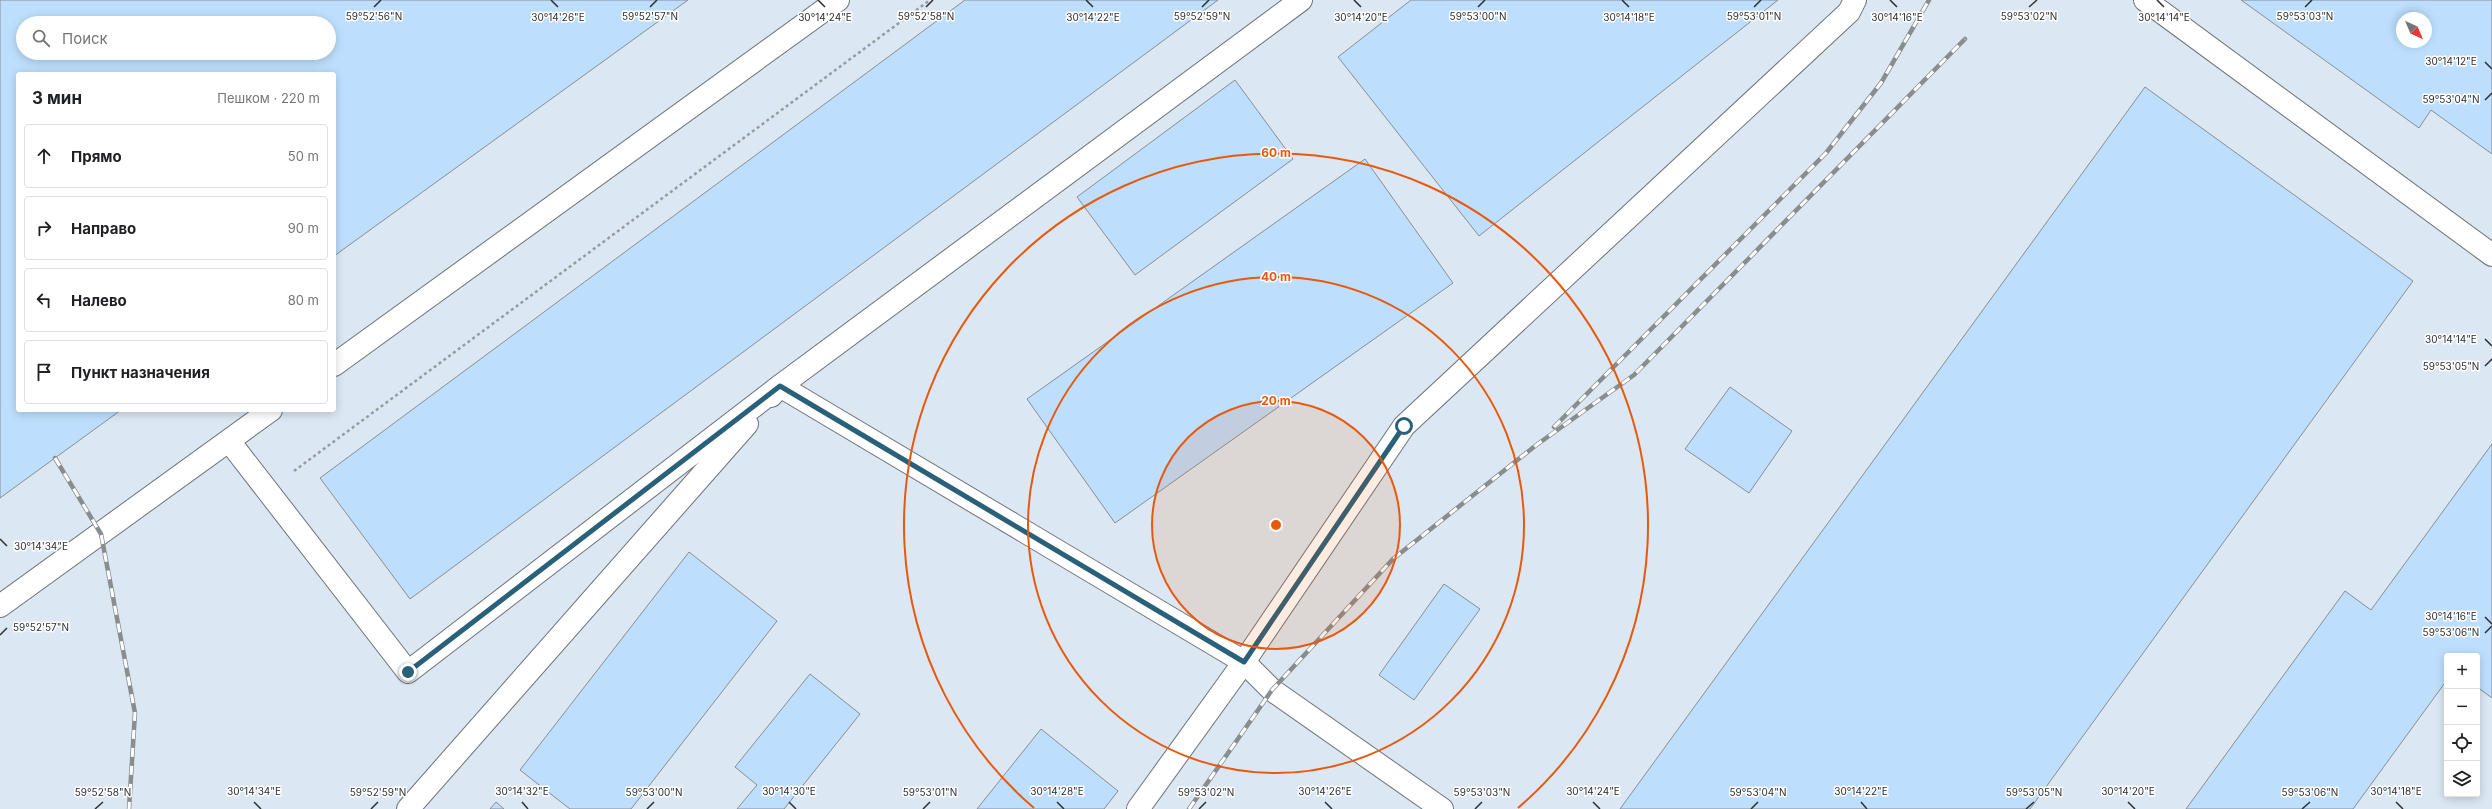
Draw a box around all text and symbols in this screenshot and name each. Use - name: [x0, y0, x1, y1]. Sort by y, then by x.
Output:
- text: 59°52'56"N: [346, 10, 402, 22]
- text: 59°52'57"N: [622, 10, 678, 22]
- text: 59°52'58"N: [898, 10, 954, 22]
- text: 59°52'59"N: [1174, 10, 1230, 22]
- text: 59°53'00"N: [1450, 10, 1506, 22]
- text: 59°53'01"N: [1727, 10, 1781, 22]
- text: 59°53'02"N: [2001, 10, 2057, 22]
- text: 59°53'03"N: [2277, 10, 2333, 22]
- text: 30°14'26"E: [531, 11, 585, 23]
- text: 30°14'24"E: [798, 11, 852, 23]
- text: 30°14'22"E: [1066, 11, 1120, 23]
- text: 30°14'20"E: [1334, 11, 1388, 23]
- text: 30°14'18"E: [1603, 11, 1655, 23]
- text: 30°14'16"E: [1871, 11, 1923, 23]
- text: 30°14'14"E: [2138, 11, 2190, 23]
- north arrow: [2396, 12, 2432, 48]
- search box: [16, 16, 336, 60]
- icon: search: [30, 27, 52, 49]
- text: Поиск: [62, 29, 108, 48]
- text: 30°14'12"E: [2425, 55, 2477, 67]
- text: 3 мин: [32, 88, 82, 108]
- text: Пешком · 220 m: [217, 90, 320, 106]
- text: 59°53'04"N: [2422, 93, 2480, 105]
- icon: ahead: [33, 145, 55, 167]
- text: 60 m: [1261, 145, 1291, 160]
- text: Прямо: [71, 147, 122, 166]
- text: 50 m: [288, 148, 319, 164]
- icon: right: [33, 217, 55, 239]
- text: Направо: [71, 219, 136, 238]
- text: 90 m: [288, 220, 319, 236]
- text: 40 m: [1261, 269, 1291, 284]
- icon: left: [33, 289, 55, 311]
- text: Налево: [71, 291, 127, 310]
- text: 80 m: [288, 292, 319, 308]
- text: 30°14'14"E: [2425, 333, 2477, 345]
- text: 59°53'05"N: [2423, 360, 2479, 372]
- icon: arrive: [33, 361, 55, 383]
- text: Пункт назначения: [71, 363, 210, 382]
- text: 20 m: [1261, 393, 1291, 408]
- route start: [1395, 417, 1413, 435]
- centre of rings: [1269, 518, 1283, 532]
- text: 30°14'34"E: [14, 540, 68, 552]
- text: 30°14'16"E: [2425, 610, 2477, 622]
- text: 59°52'57"N: [13, 621, 69, 633]
- text: 59°53'06"N: [2423, 626, 2479, 638]
- map controls: [2444, 653, 2480, 797]
- button: +: [2444, 653, 2480, 689]
- route end: [399, 663, 417, 681]
- button: −: [2444, 689, 2480, 725]
- button: locate: [2444, 725, 2480, 761]
- button: layers: [2444, 761, 2480, 797]
- text: 30°14'34"E: [227, 785, 281, 797]
- text: 30°14'32"E: [495, 785, 549, 797]
- text: 30°14'30"E: [762, 785, 816, 797]
- text: 30°14'28"E: [1030, 785, 1084, 797]
- text: 30°14'26"E: [1298, 785, 1352, 797]
- text: 30°14'24"E: [1566, 785, 1620, 797]
- text: 30°14'22"E: [1834, 785, 1888, 797]
- text: 30°14'20"E: [2101, 785, 2155, 797]
- text: 30°14'18"E: [2370, 785, 2422, 797]
- text: 59°52'58"N: [75, 786, 131, 798]
- text: 59°52'59"N: [350, 786, 406, 798]
- text: 59°53'00"N: [626, 786, 682, 798]
- text: 59°53'01"N: [903, 786, 957, 798]
- text: 59°53'02"N: [1178, 786, 1234, 798]
- text: 59°53'03"N: [1454, 786, 1510, 798]
- text: 59°53'04"N: [1729, 786, 1787, 798]
- text: 59°53'05"N: [2006, 786, 2062, 798]
- text: 59°53'06"N: [2282, 786, 2338, 798]

